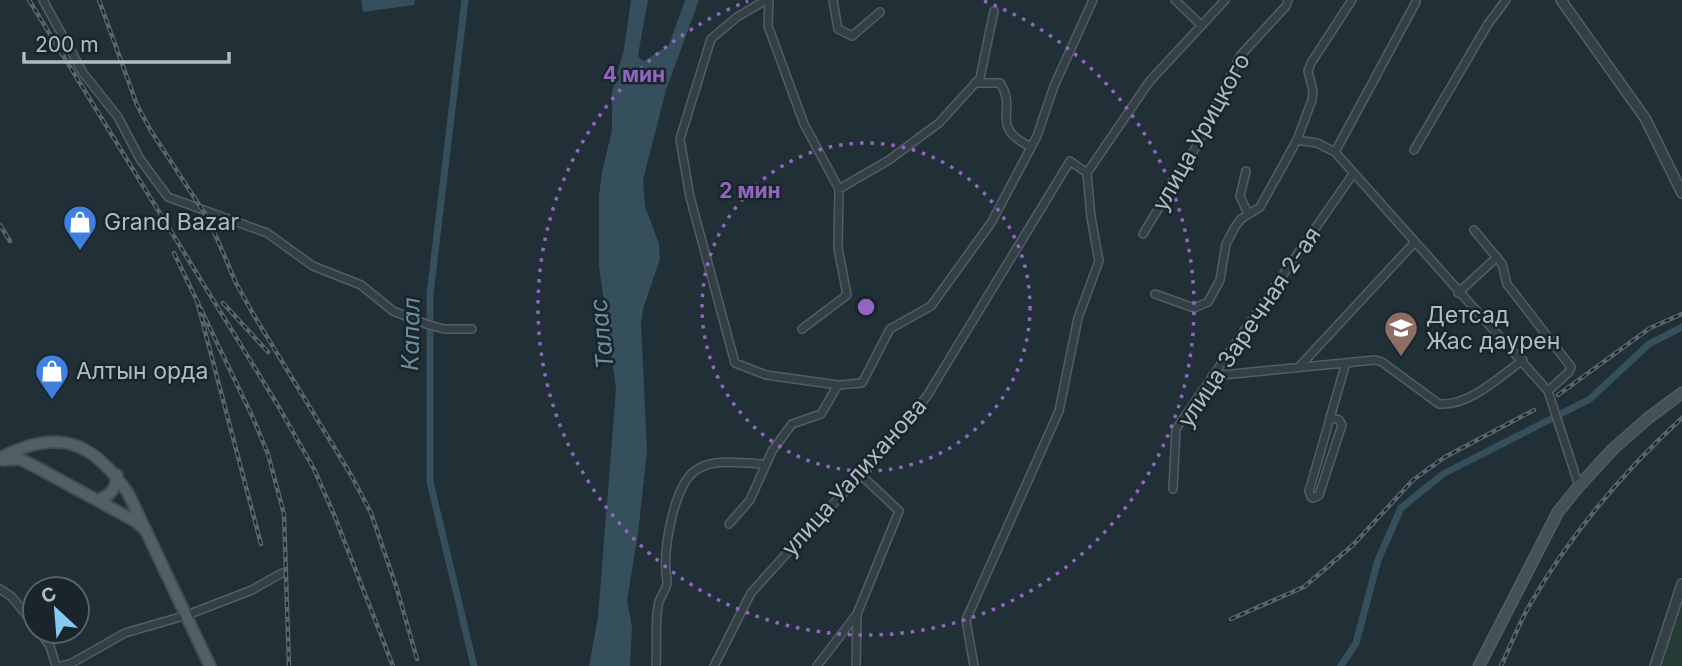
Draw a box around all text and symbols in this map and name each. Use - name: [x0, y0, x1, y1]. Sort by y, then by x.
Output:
- scale bar: [24, 21, 229, 65]
- text: 200 m: [35, 32, 99, 57]
- street label: улица Урицкого: [1146, 48, 1256, 216]
- text: 4 мин: [603, 62, 665, 87]
- text: 2 мин: [719, 178, 781, 203]
- shop icon: Grand Bazar: [61, 203, 99, 252]
- place label: Grand Bazar: [104, 208, 239, 236]
- street label: улица Заречная 2-ая: [1171, 221, 1327, 433]
- centre of rings: [854, 295, 878, 319]
- water label: Капал: [395, 297, 426, 371]
- water label: Талас: [583, 297, 620, 371]
- place label: Детсад Жас даурен: [1426, 301, 1560, 355]
- school or university icon: Детсад Жас даурен: [1382, 309, 1420, 358]
- shop icon: Алтын орда: [33, 352, 71, 401]
- place label: Алтын орда: [76, 357, 208, 385]
- street label: улица Уалиханова: [776, 392, 932, 562]
- north arrow: [21, 575, 91, 645]
- text: С: [37, 582, 60, 609]

